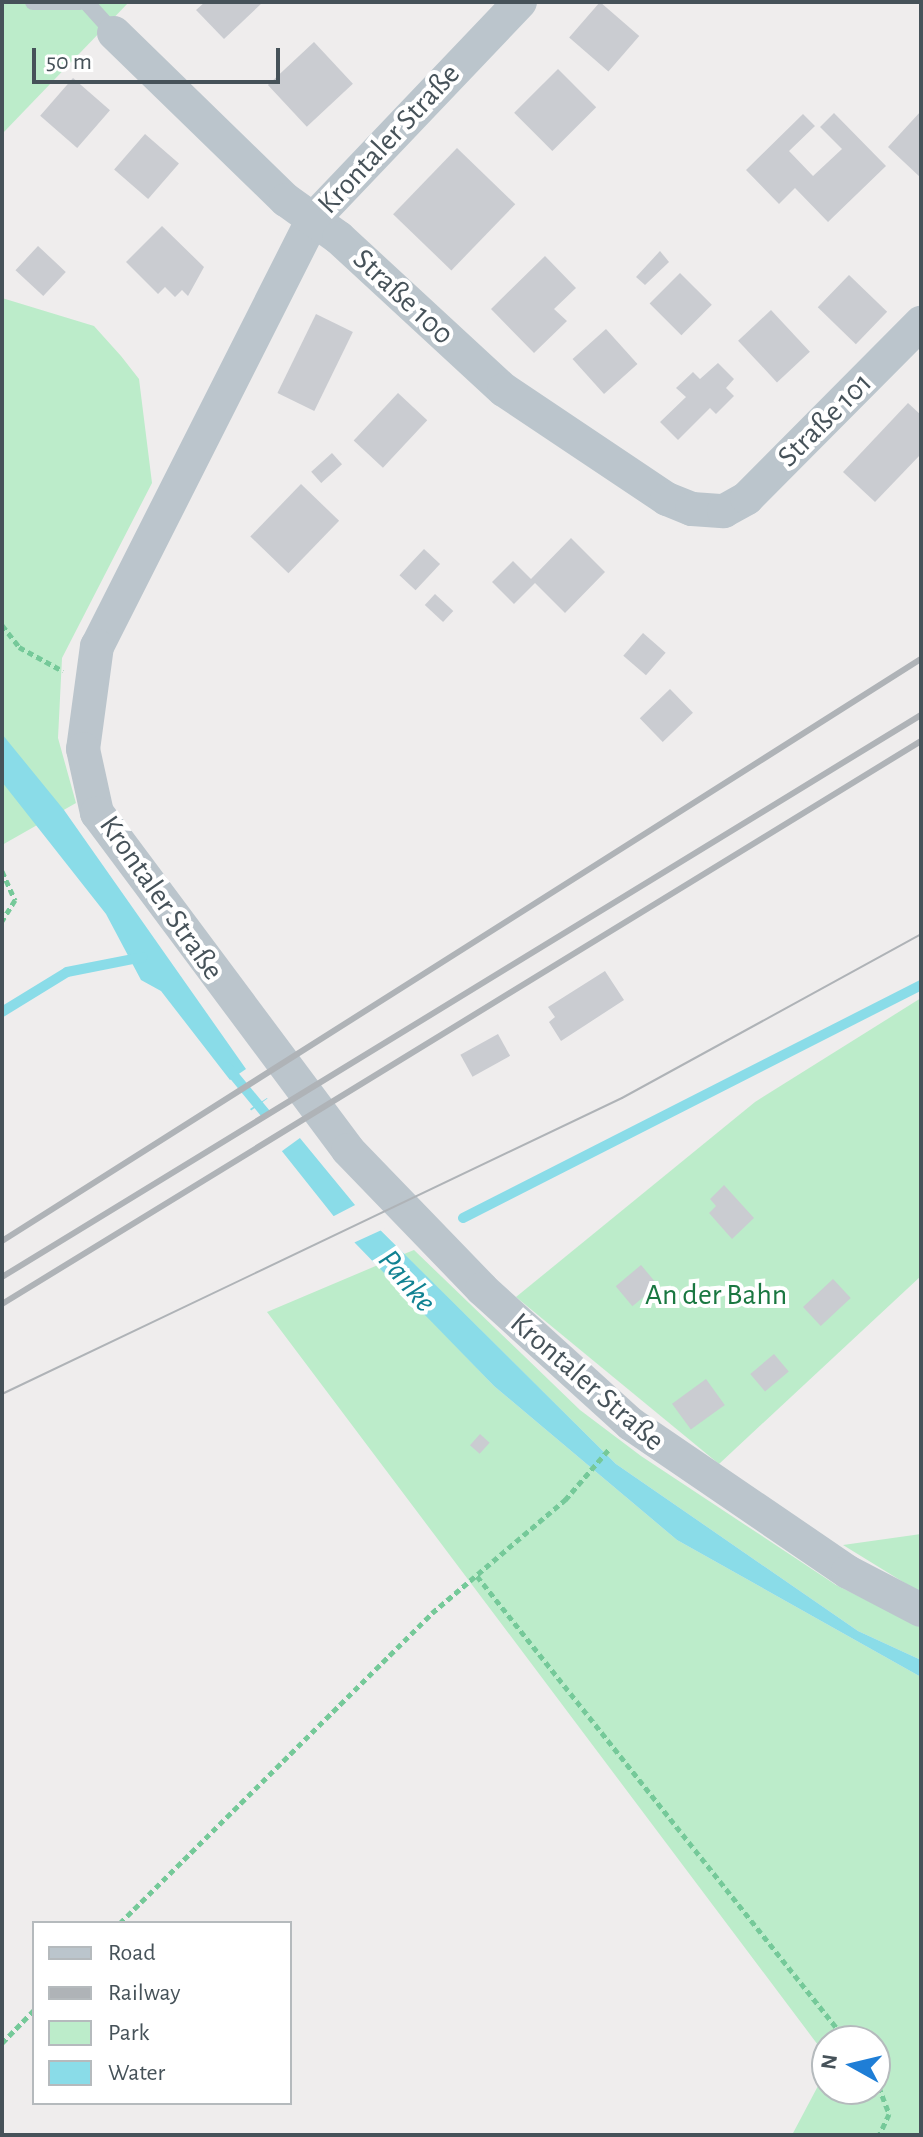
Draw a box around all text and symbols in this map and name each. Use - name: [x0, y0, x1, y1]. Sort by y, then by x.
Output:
- scale bar: [36, 32, 284, 82]
- text: 50 m: [46, 50, 92, 74]
- street label: Krontaler Straße: [310, 56, 468, 222]
- street label: Straße 100: [345, 241, 461, 353]
- street label: Straße 101: [770, 365, 880, 475]
- street label: Krontaler Straße: [91, 809, 231, 987]
- water label: Panke: [370, 1242, 444, 1320]
- park label: An der Bahn: [645, 1277, 787, 1313]
- street label: Krontaler Straße: [503, 1305, 671, 1459]
- legend: [32, 1921, 292, 2105]
- text: Road: [108, 1941, 156, 1965]
- text: Railway: [108, 1981, 180, 2005]
- text: Park: [108, 2021, 149, 2045]
- north arrow: [811, 2025, 891, 2105]
- text: N: [817, 2053, 841, 2071]
- text: Water: [108, 2061, 165, 2085]

